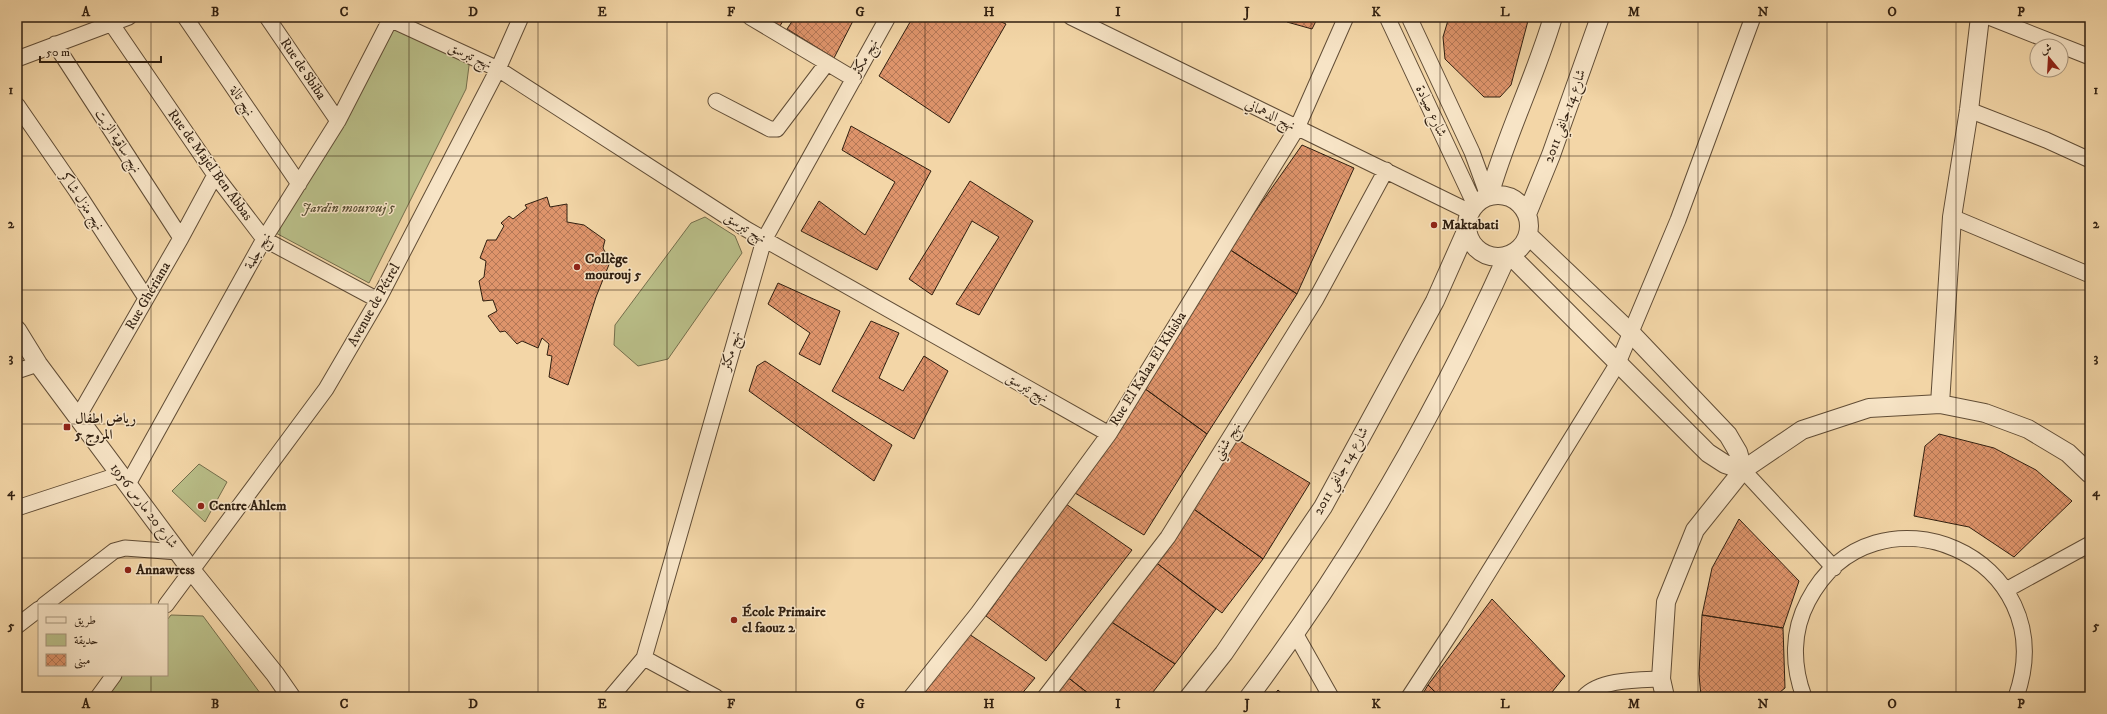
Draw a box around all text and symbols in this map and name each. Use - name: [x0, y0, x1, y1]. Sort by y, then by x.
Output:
- text: A: [81, 4, 91, 20]
- text: B: [211, 4, 219, 20]
- text: C: [340, 4, 349, 20]
- text: D: [468, 4, 478, 20]
- text: E: [597, 4, 607, 20]
- text: F: [727, 4, 736, 20]
- text: G: [855, 4, 865, 20]
- text: H: [984, 4, 995, 20]
- text: I: [1115, 4, 1121, 20]
- text: J: [1242, 4, 1250, 21]
- text: K: [1371, 4, 1381, 20]
- text: L: [1500, 4, 1510, 20]
- text: M: [1628, 4, 1640, 20]
- text: N: [1758, 4, 1769, 20]
- text: O: [1887, 4, 1897, 20]
- text: P: [2017, 4, 2025, 20]
- street label: Rue de Sbiba: [276, 35, 330, 103]
- street label: نهج مكثر: [846, 36, 885, 83]
- scale bar: [40, 38, 161, 64]
- street label: نهج تبرسق: [444, 38, 495, 76]
- north arrow: [2029, 38, 2069, 78]
- text: ش: [2039, 41, 2054, 58]
- text: 50 m: [46, 45, 70, 60]
- street label: شارع 14 جانفي 2011: [1540, 67, 1594, 167]
- text: 1: [9, 82, 14, 98]
- street label: نهج تالة: [222, 82, 259, 121]
- street label: شارع صيادة: [1409, 82, 1451, 141]
- text: 1: [2094, 82, 2099, 98]
- street label: نهج الدهماني: [1240, 95, 1298, 138]
- street label: نهج ساقية الزيت: [88, 106, 145, 178]
- street label: Rue de Majel Ben Abbas: [164, 106, 257, 225]
- street label: نهج منزل شاكر: [52, 167, 108, 235]
- park label: Jardin mourouj 5: [301, 199, 395, 217]
- street label: نهج تبرسق: [719, 208, 769, 250]
- text: 2: [8, 216, 15, 232]
- place label: Maktabati: [1442, 216, 1499, 234]
- text: 2: [2093, 216, 2100, 232]
- marker: Maktabati: [1429, 220, 1439, 230]
- street label: نهج جلمة: [240, 229, 278, 274]
- place label: Collège mourouj 5: [585, 250, 641, 284]
- street label: Rue Ghériana: [121, 259, 175, 333]
- street label: Avenue de Pétrel: [344, 259, 405, 350]
- marker: Collège mourouj 5: [572, 262, 582, 272]
- street label: Rue El Kalaa El Khisba: [1105, 308, 1191, 430]
- street label: نهج مكثر: [716, 329, 748, 376]
- text: 3: [9, 350, 14, 366]
- text: 3: [2094, 350, 2099, 366]
- street label: نهج تبرسق: [1001, 369, 1052, 410]
- place label: رياض اطفال المروج 5: [74, 410, 136, 447]
- street label: نهج شنني: [1209, 419, 1248, 465]
- marker: رياض اطفال المروج 5: [62, 422, 72, 432]
- street label: شارع 14 جانفي 2011: [1309, 424, 1376, 520]
- street label: شارع 20 مارس 1956: [104, 460, 182, 553]
- text: 4: [6, 484, 15, 501]
- text: 4: [2091, 484, 2100, 501]
- place label: Centre Ahlem: [209, 497, 287, 515]
- marker: Centre Ahlem: [196, 501, 206, 511]
- place label: Annawress: [135, 561, 195, 579]
- marker: Annawress: [123, 565, 133, 575]
- place label: École Primaire el faouz 2: [742, 603, 826, 637]
- legend: [38, 604, 168, 676]
- text: طريق: [74, 613, 96, 628]
- marker: École Primaire el faouz 2: [729, 615, 739, 625]
- text: 5: [7, 618, 15, 634]
- text: 5: [2092, 618, 2100, 634]
- text: حديقة: [74, 633, 98, 648]
- text: مبنى: [74, 653, 90, 669]
- text: A: [81, 696, 91, 712]
- text: B: [211, 696, 219, 712]
- text: C: [340, 696, 349, 712]
- text: D: [468, 696, 478, 712]
- text: E: [597, 696, 607, 712]
- text: F: [727, 696, 736, 712]
- text: G: [855, 696, 865, 712]
- text: H: [984, 696, 995, 712]
- text: I: [1115, 696, 1121, 712]
- text: J: [1242, 696, 1250, 713]
- text: K: [1371, 696, 1381, 712]
- text: L: [1500, 696, 1510, 712]
- text: M: [1628, 696, 1640, 712]
- text: N: [1758, 696, 1769, 712]
- text: O: [1887, 696, 1897, 712]
- text: P: [2017, 696, 2025, 712]

